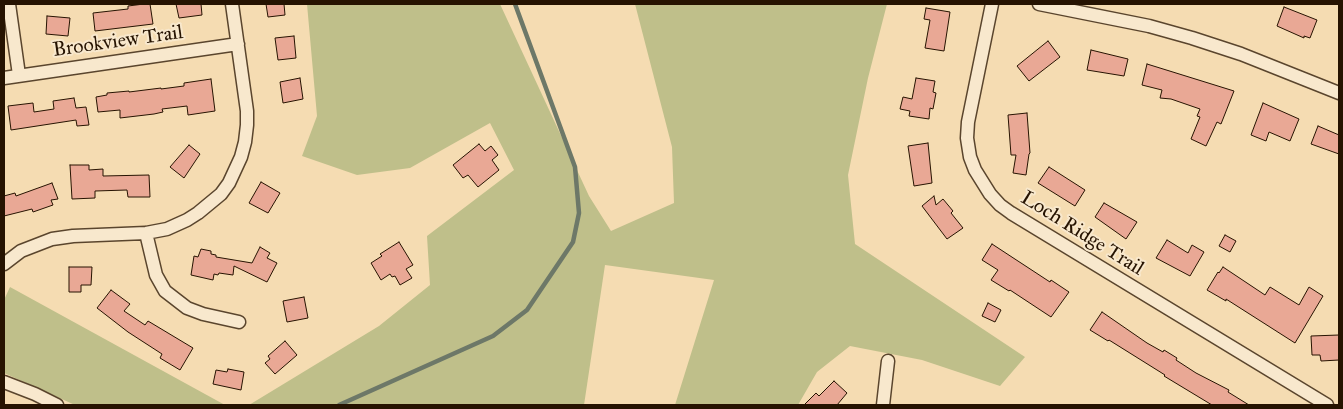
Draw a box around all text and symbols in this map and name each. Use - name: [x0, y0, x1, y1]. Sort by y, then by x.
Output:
- street label: Brookview Trail: [51, 21, 185, 63]
- street label: Loch Ridge Trail: [1016, 187, 1148, 281]

